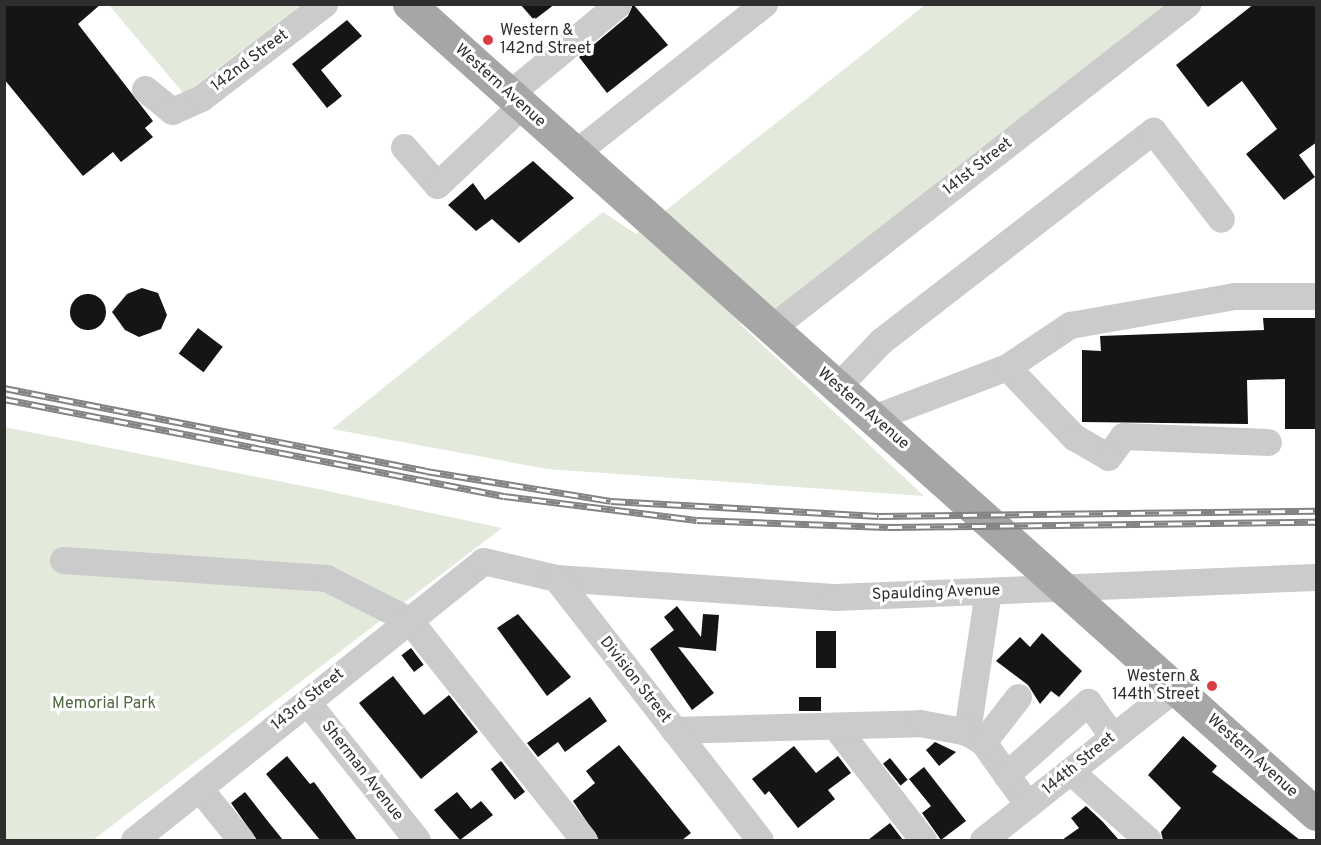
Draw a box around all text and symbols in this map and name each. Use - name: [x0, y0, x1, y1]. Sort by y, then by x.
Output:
- place label: Western & 142nd Street: [500, 21, 591, 59]
- street label: 142nd Street: [208, 26, 292, 96]
- marker: Western & 142nd Street: [481, 33, 495, 47]
- street label: Western Avenue: [450, 40, 550, 132]
- street label: 141st Street: [940, 134, 1016, 200]
- street label: Western Avenue: [813, 364, 913, 454]
- street label: Spaulding Avenue: [871, 581, 1001, 605]
- street label: Division Street: [595, 633, 675, 727]
- street label: 143rd Street: [268, 665, 348, 735]
- place label: Western & 144th Street: [1112, 667, 1200, 705]
- marker: Western & 144th Street: [1205, 679, 1219, 693]
- park label: Memorial Park: [52, 694, 156, 714]
- street label: Western Avenue: [1202, 710, 1302, 802]
- street label: Sherman Avenue: [317, 717, 407, 825]
- street label: 144th Street: [1039, 729, 1119, 799]

